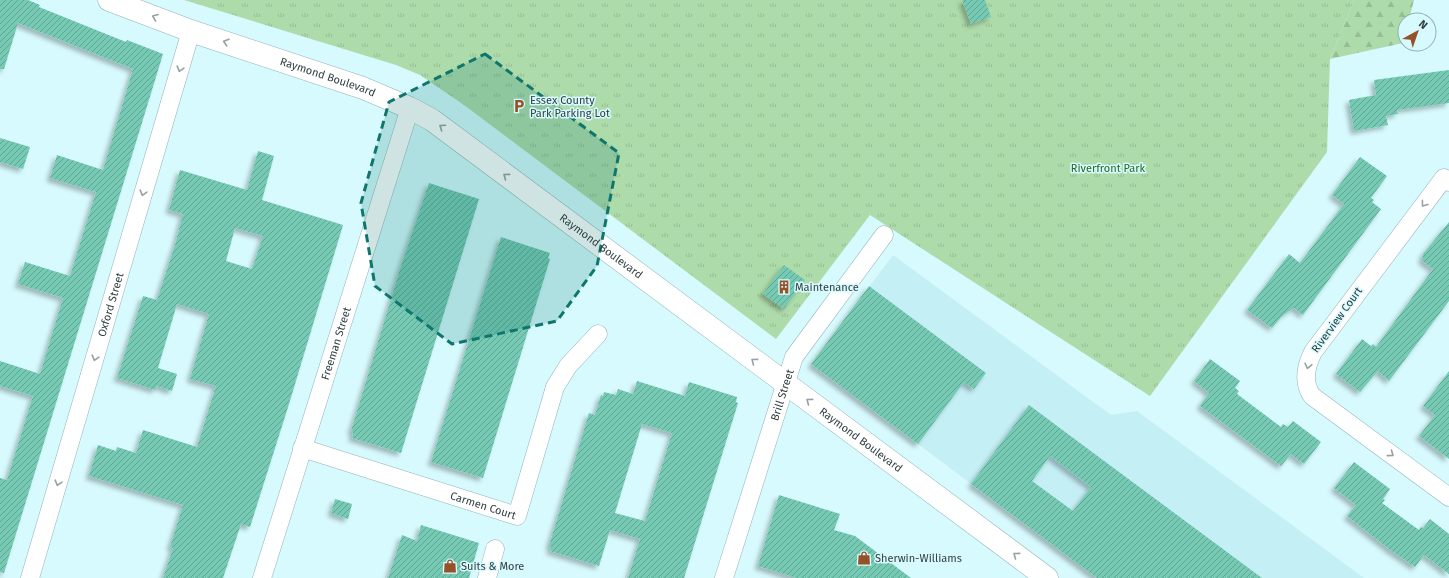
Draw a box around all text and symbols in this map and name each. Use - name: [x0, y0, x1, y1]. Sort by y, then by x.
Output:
- north arrow: [1397, 12, 1437, 52]
- one-way arrow: [151, 14, 158, 22]
- text: N: [1416, 17, 1430, 32]
- one-way arrow: [223, 38, 230, 47]
- street label: Raymond Boulevard: [278, 55, 378, 99]
- one-way arrow: [176, 65, 185, 72]
- place label: Essex County Park Parking Lot: [530, 94, 610, 120]
- parking icon: Essex County Park Parking Lot: [511, 98, 527, 114]
- one-way arrow: [439, 125, 446, 132]
- park label: Riverfront Park: [1071, 162, 1146, 175]
- one-way arrow: [504, 173, 511, 180]
- one-way arrow: [139, 190, 148, 197]
- one-way arrow: [1422, 199, 1429, 206]
- street label: Raymond Boulevard: [557, 211, 645, 281]
- street label: Oxford Street: [95, 271, 126, 338]
- building icon: Maintenance: [776, 279, 792, 295]
- place label: Maintenance: [795, 281, 859, 294]
- street label: Riverview Court: [1309, 285, 1365, 355]
- street label: Freeman Street: [318, 305, 353, 381]
- one-way arrow: [91, 355, 100, 362]
- one-way arrow: [752, 358, 759, 365]
- one-way arrow: [1304, 362, 1312, 369]
- street label: Brill Street: [768, 368, 796, 422]
- one-way arrow: [806, 399, 813, 406]
- street label: Raymond Boulevard: [817, 404, 905, 475]
- one-way arrow: [1387, 450, 1394, 457]
- one-way arrow: [54, 479, 63, 486]
- street label: Carmen Court: [449, 489, 518, 522]
- shop icon: Sherwin-Williams: [856, 550, 872, 566]
- place label: Sherwin-Williams: [875, 552, 962, 565]
- one-way arrow: [1013, 552, 1020, 559]
- shop icon: Suits & More: [442, 558, 458, 574]
- place label: Suits & More: [461, 560, 524, 573]

